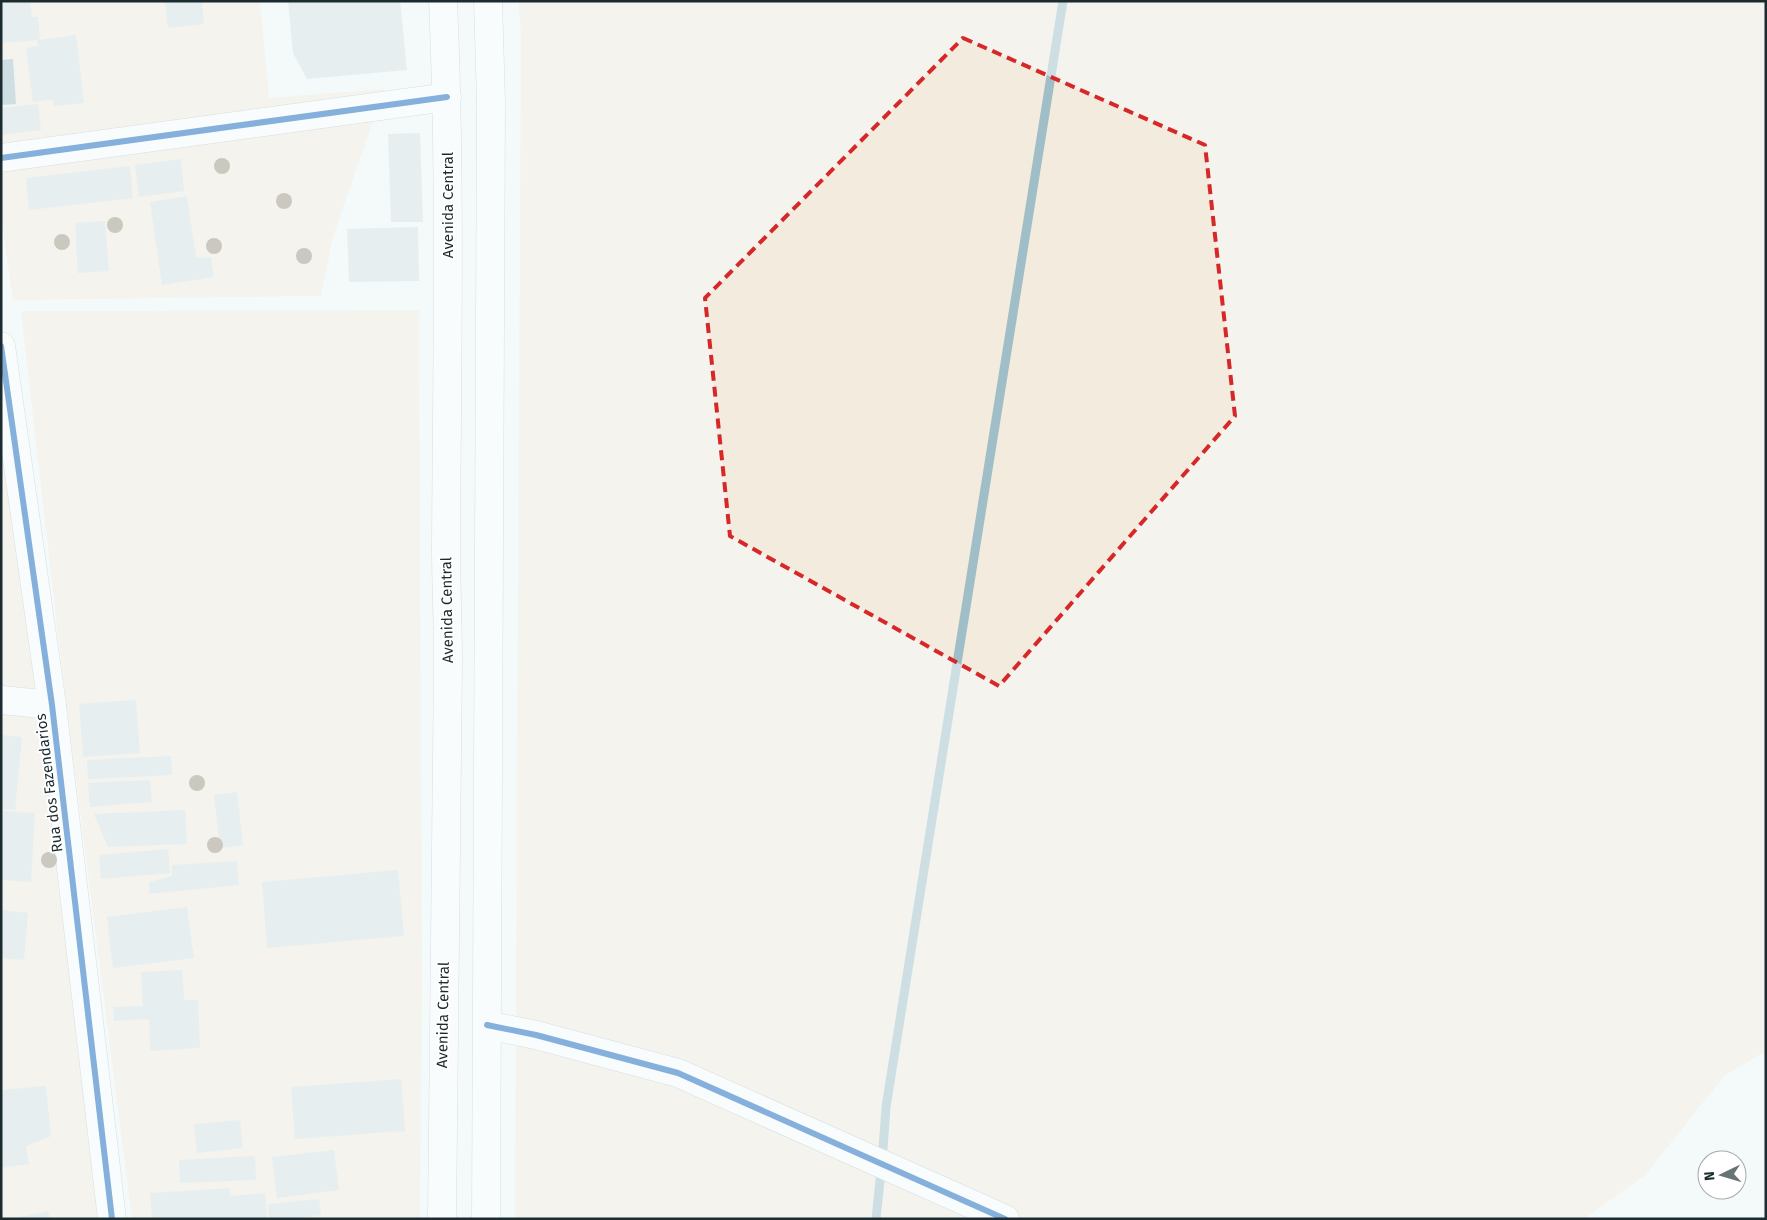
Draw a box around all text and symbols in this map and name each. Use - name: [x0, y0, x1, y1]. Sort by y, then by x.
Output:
- street label: Avenida Central: [439, 151, 457, 258]
- street label: Avenida Central: [437, 556, 457, 663]
- street label: Rua dos Fazendarios: [32, 713, 66, 853]
- street label: Avenida Central: [433, 961, 453, 1068]
- north arrow: [1697, 1150, 1747, 1200]
- text: N: [1701, 1171, 1718, 1181]

